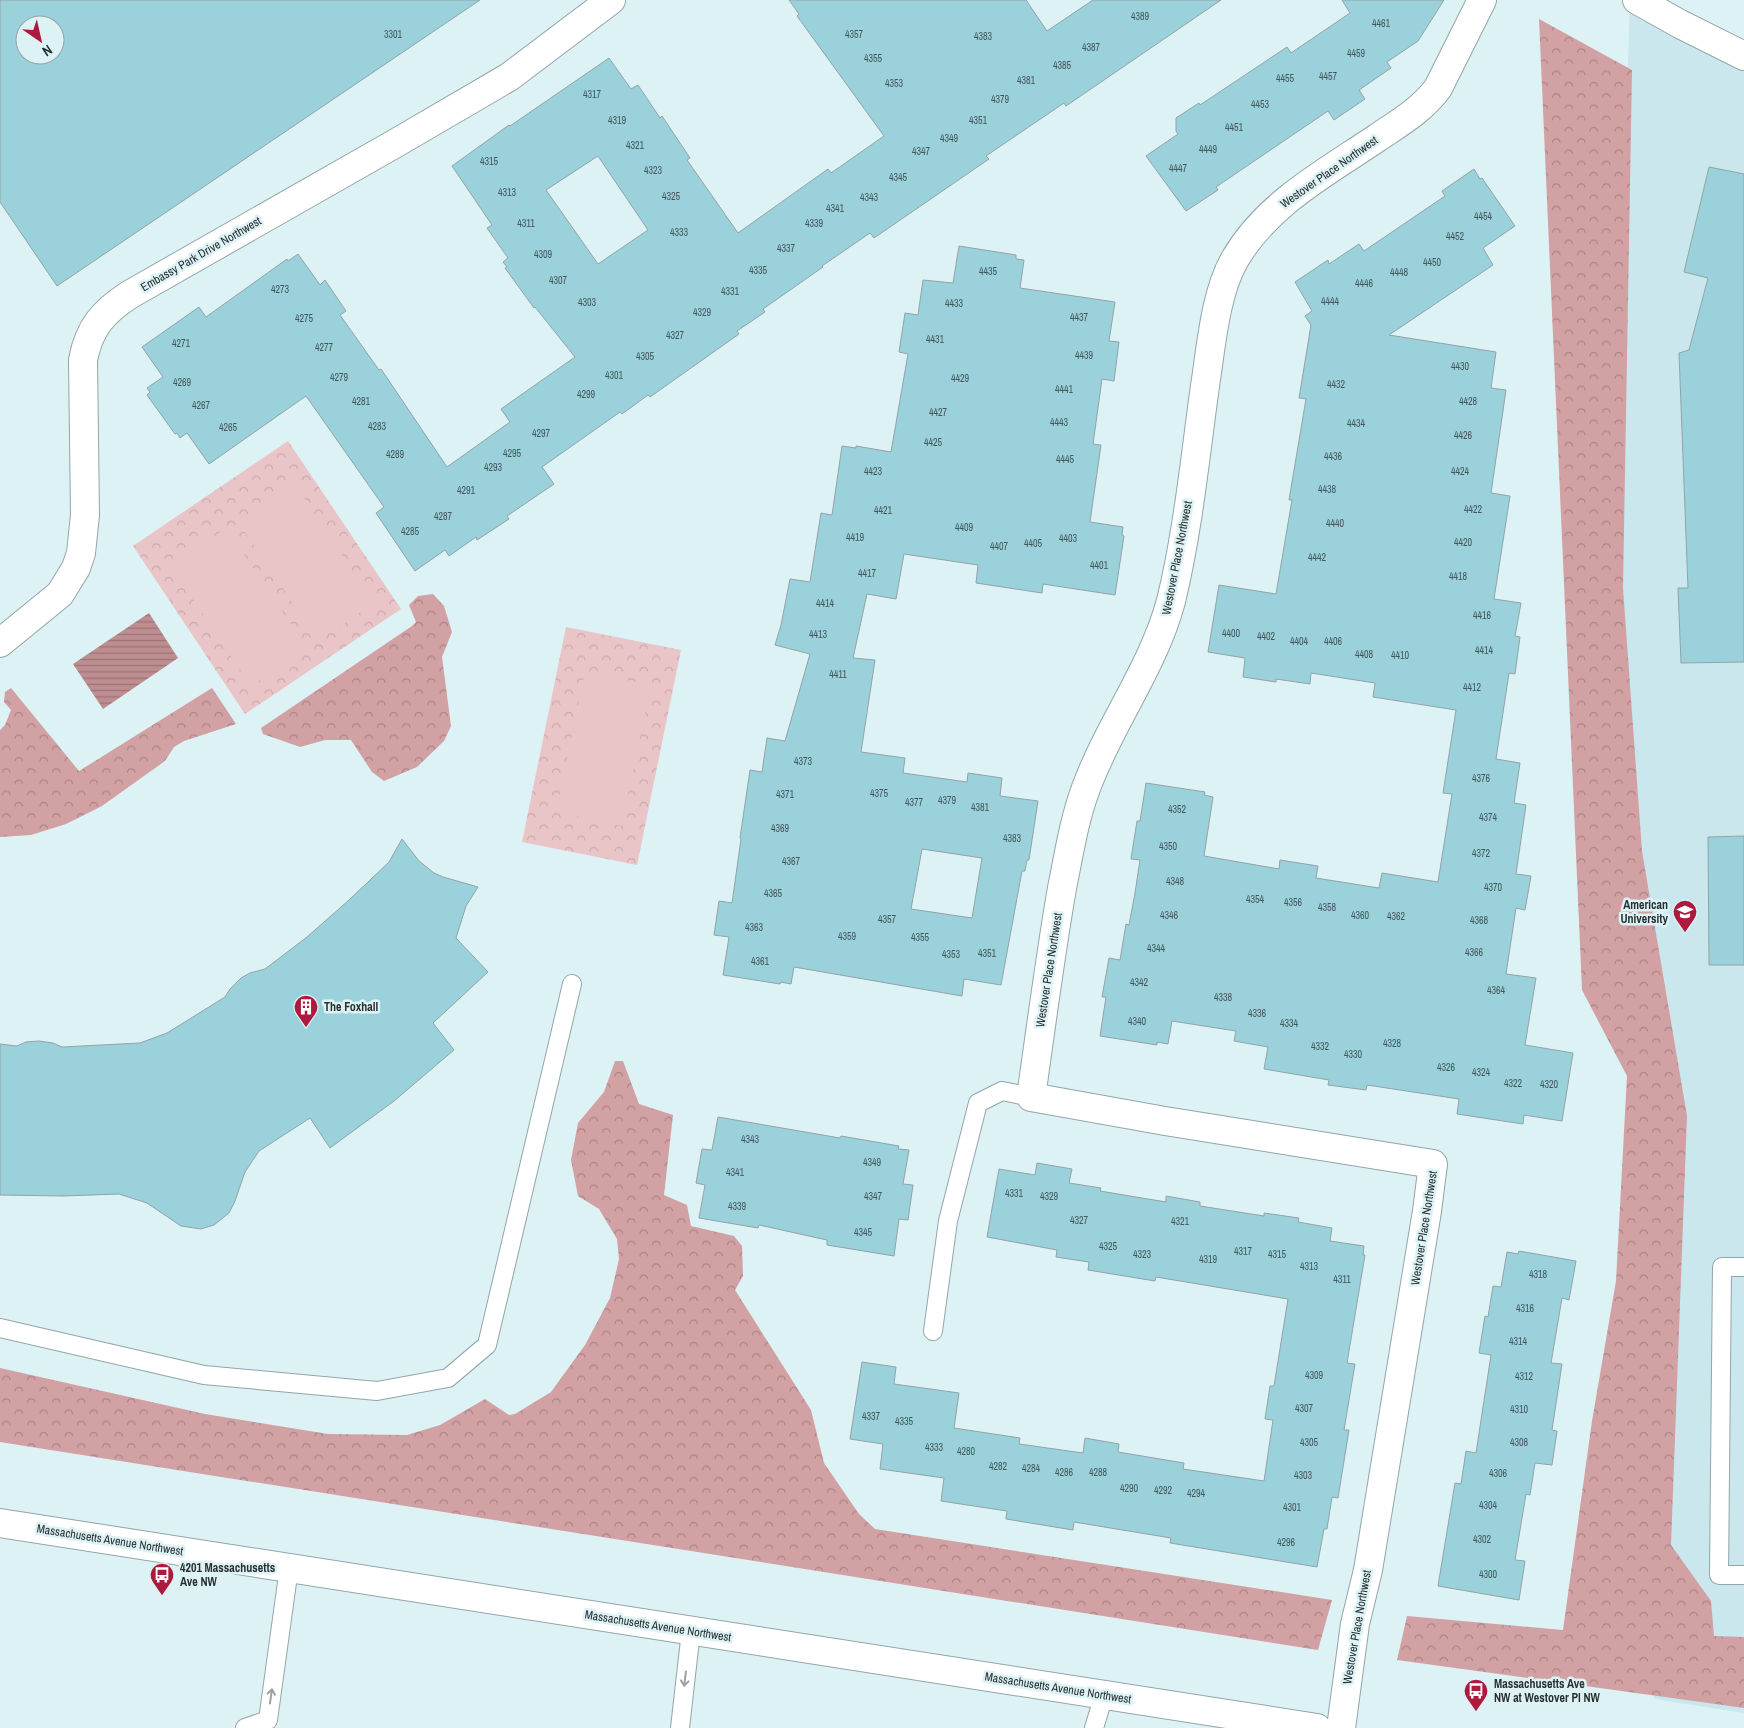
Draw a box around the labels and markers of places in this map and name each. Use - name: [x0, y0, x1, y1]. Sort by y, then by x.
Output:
- place label: American University: [1620, 897, 1669, 927]
- school or university icon: American University: [1672, 899, 1698, 933]
- building icon: The Foxhall: [293, 994, 319, 1028]
- place label: The Foxhall: [324, 999, 378, 1015]
- place label: 4201 Massachusetts Ave NW: [180, 1560, 276, 1590]
- bus stop icon: 4201 Massachusetts Ave NW: [149, 1562, 175, 1596]
- place label: Massachusetts Ave NW at Westover Pl NW: [1494, 1676, 1601, 1706]
- bus stop icon: Massachusetts Ave NW at Westover Pl NW: [1463, 1678, 1489, 1712]

